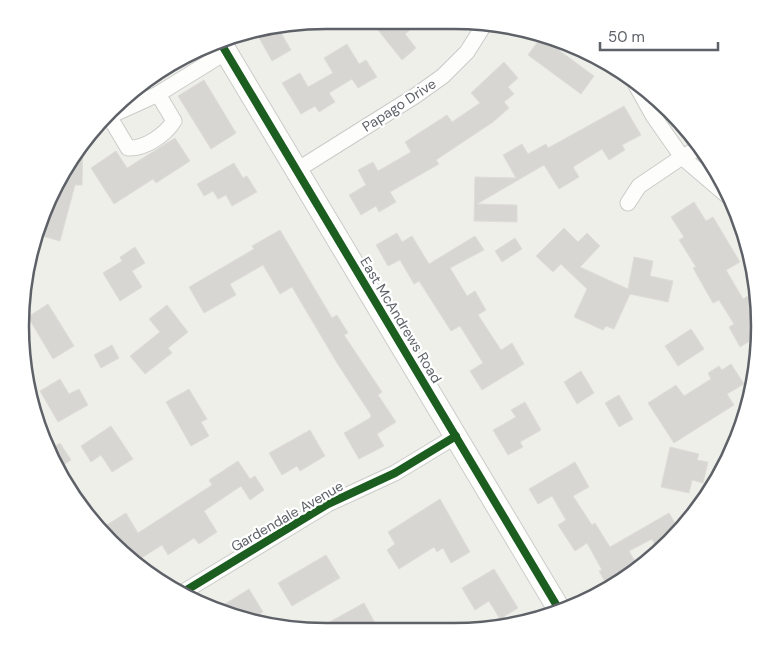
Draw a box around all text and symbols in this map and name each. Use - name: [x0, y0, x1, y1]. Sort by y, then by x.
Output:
- scale bar: [600, 20, 718, 52]
- text: 50 m: [608, 27, 645, 47]
- street label: Papago Drive: [359, 74, 439, 136]
- street label: East McAndrews Road: [356, 254, 446, 386]
- street label: Gardendale Avenue: [228, 477, 346, 555]

